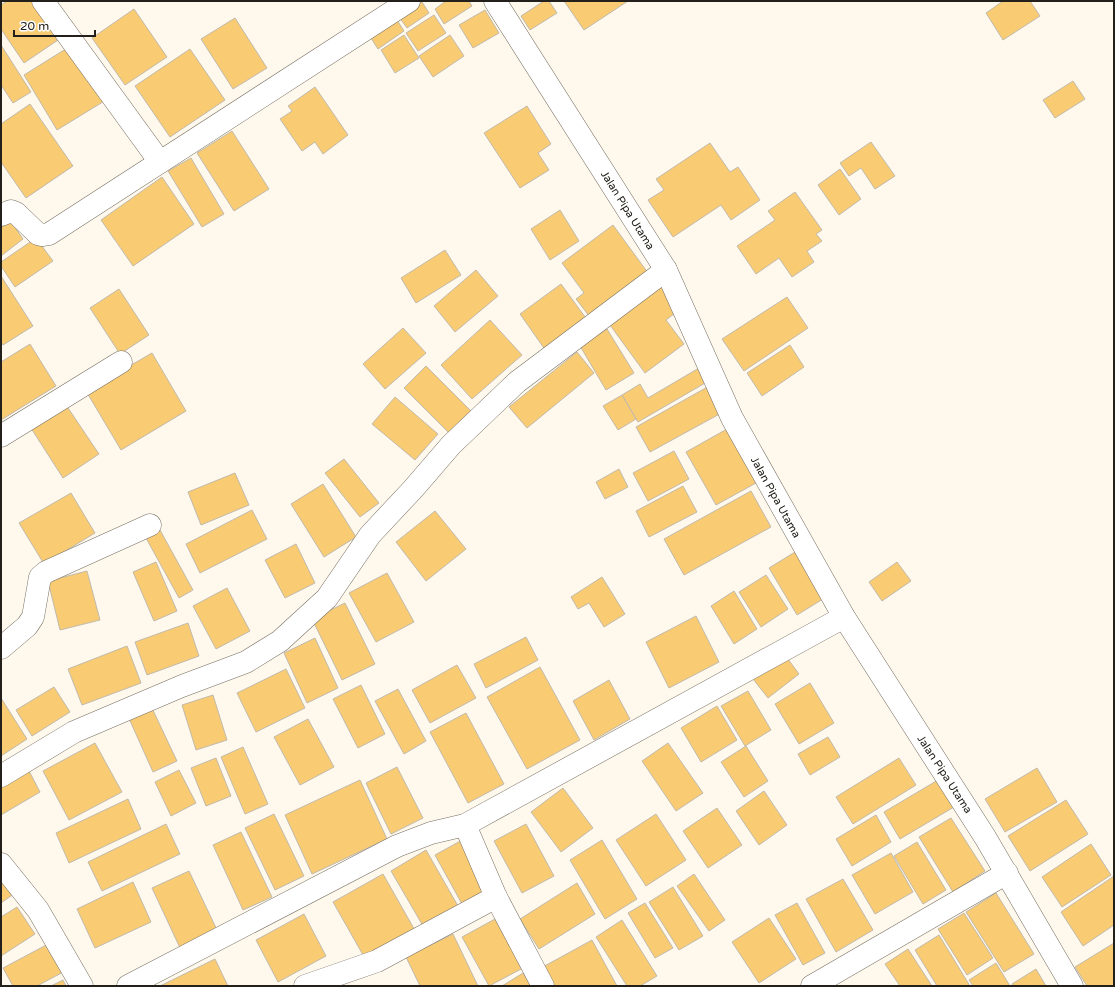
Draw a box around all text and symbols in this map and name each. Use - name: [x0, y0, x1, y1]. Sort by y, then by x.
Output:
- scale bar: [14, 12, 95, 38]
- text: 20 m: [20, 19, 49, 33]
- street label: Jalan Pipa Utama: [598, 168, 657, 252]
- street label: Jalan Pipa Utama: [748, 454, 803, 540]
- street label: Jalan Pipa Utama: [914, 733, 975, 816]

